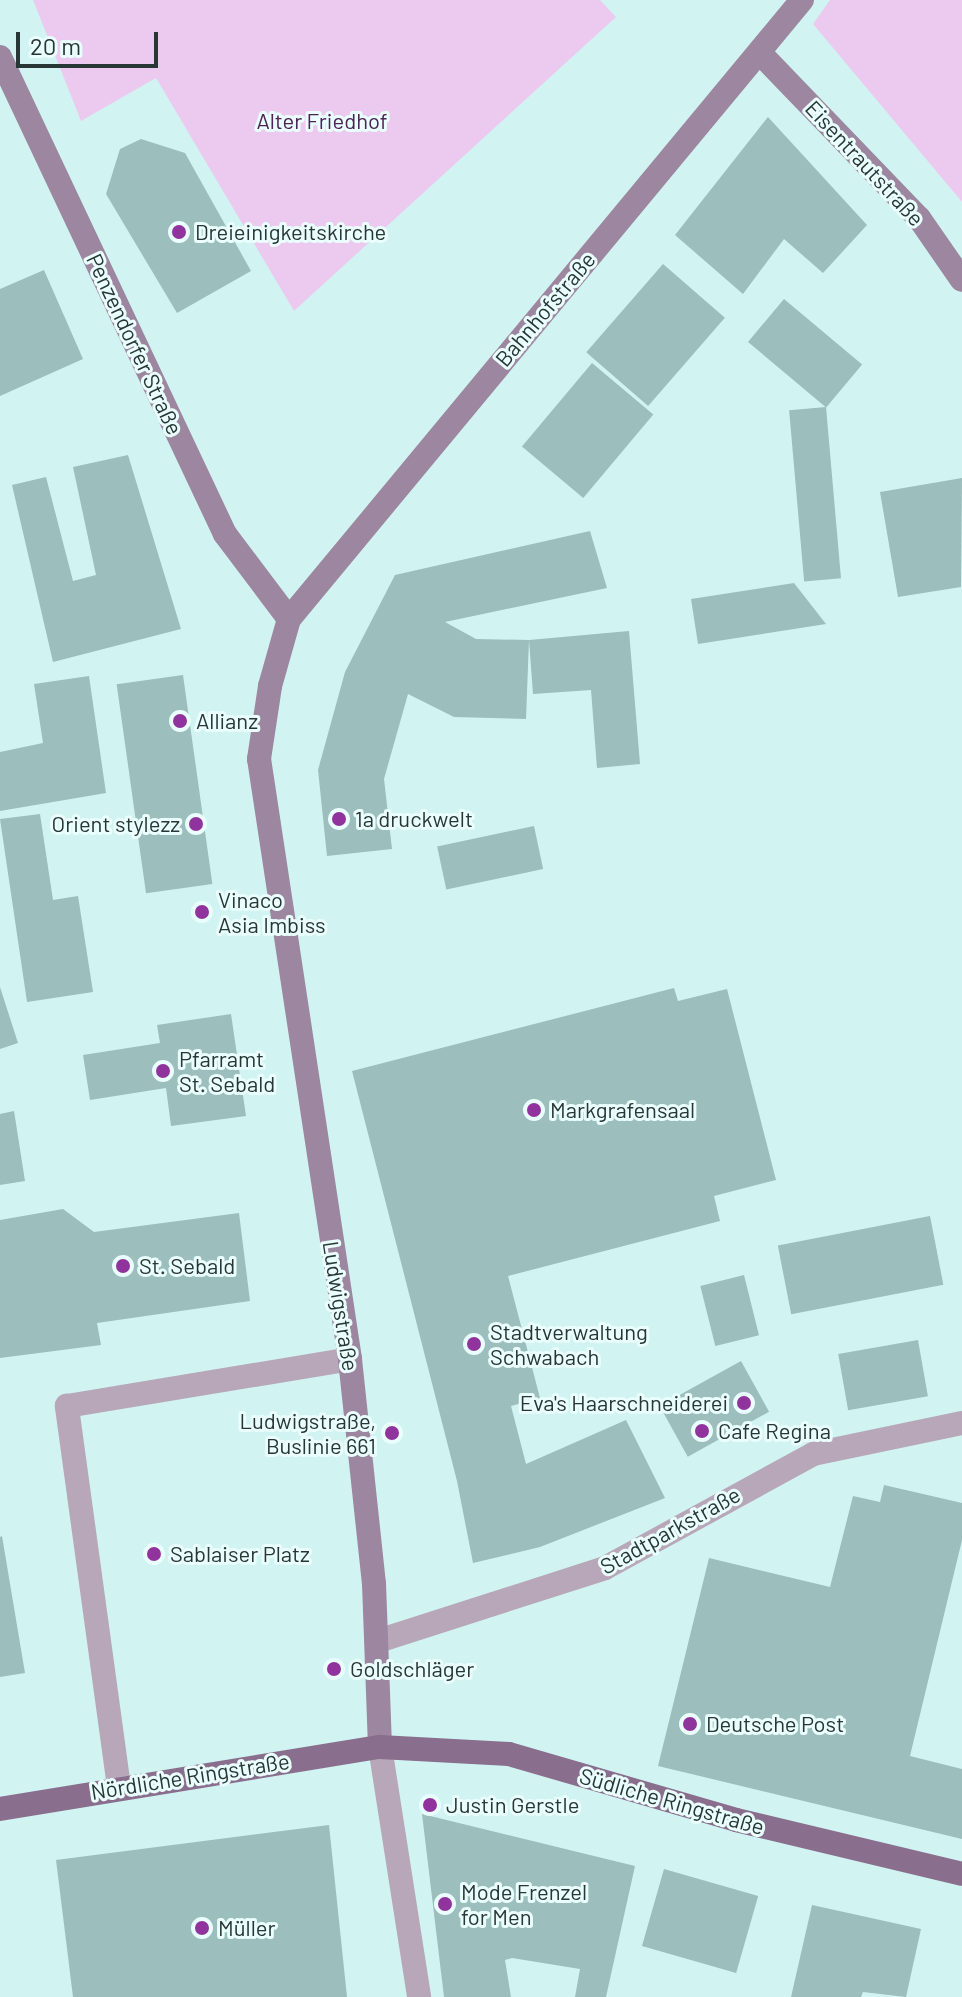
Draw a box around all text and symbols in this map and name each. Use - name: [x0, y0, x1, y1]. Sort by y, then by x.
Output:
- scale bar: [20, 16, 162, 66]
- text: 20 m: [30, 31, 81, 60]
- street label: Eisentrautstraße: [800, 95, 930, 231]
- park label: Alter Friedhof: [256, 108, 388, 134]
- place label: Dreieinigkeitskirche: [195, 219, 386, 245]
- marker: Dreieinigkeitskirche: [170, 223, 188, 241]
- street label: Bahnhofstraße: [489, 246, 601, 372]
- street label: Penzendorfer Straße: [81, 249, 189, 439]
- place label: Allianz: [196, 708, 258, 734]
- marker: Allianz: [171, 712, 189, 730]
- place label: 1a druckwelt: [355, 806, 473, 832]
- marker: 1a druckwelt: [330, 810, 348, 828]
- place label: Orient stylezz: [52, 811, 180, 837]
- marker: Orient stylezz: [187, 815, 205, 833]
- place label: Vinaco Asia Imbiss: [218, 886, 326, 938]
- marker: Vinaco Asia Imbiss: [193, 903, 211, 921]
- place label: Pfarramt St. Sebald: [179, 1045, 275, 1096]
- marker: Pfarramt St. Sebald: [154, 1062, 172, 1080]
- place label: Markgrafensaal: [550, 1097, 695, 1123]
- marker: Markgrafensaal: [525, 1101, 543, 1119]
- street label: Ludwigstraße: [318, 1239, 364, 1373]
- place label: St. Sebald: [139, 1253, 235, 1279]
- marker: St. Sebald: [114, 1257, 132, 1275]
- place label: Stadtverwaltung Schwabach: [490, 1318, 648, 1370]
- marker: Stadtverwaltung Schwabach: [465, 1335, 483, 1353]
- place label: Eva's Haarschneiderei: [520, 1390, 728, 1416]
- marker: Eva's Haarschneiderei: [735, 1394, 753, 1412]
- place label: Ludwigstraße, Buslinie 661: [239, 1407, 376, 1458]
- place label: Cafe Regina: [718, 1418, 831, 1444]
- marker: Cafe Regina: [693, 1422, 711, 1440]
- marker: Ludwigstraße, Buslinie 661: [383, 1424, 401, 1442]
- street label: Stadtparkstraße: [595, 1481, 745, 1579]
- place label: Sablaiser Platz: [170, 1541, 310, 1567]
- marker: Sablaiser Platz: [145, 1545, 163, 1563]
- place label: Goldschläger: [350, 1656, 474, 1682]
- marker: Goldschläger: [325, 1660, 343, 1678]
- place label: Deutsche Post: [706, 1711, 844, 1737]
- marker: Deutsche Post: [681, 1715, 699, 1733]
- street label: Nördliche Ringstraße: [89, 1747, 291, 1805]
- street label: Südliche Ringstraße: [577, 1762, 767, 1840]
- place label: Justin Gerstle: [446, 1792, 579, 1818]
- marker: Justin Gerstle: [421, 1796, 439, 1814]
- place label: Mode Frenzel for Men: [461, 1878, 587, 1930]
- marker: Mode Frenzel for Men: [436, 1895, 454, 1913]
- place label: Müller: [218, 1915, 275, 1941]
- marker: Müller: [193, 1919, 211, 1937]

